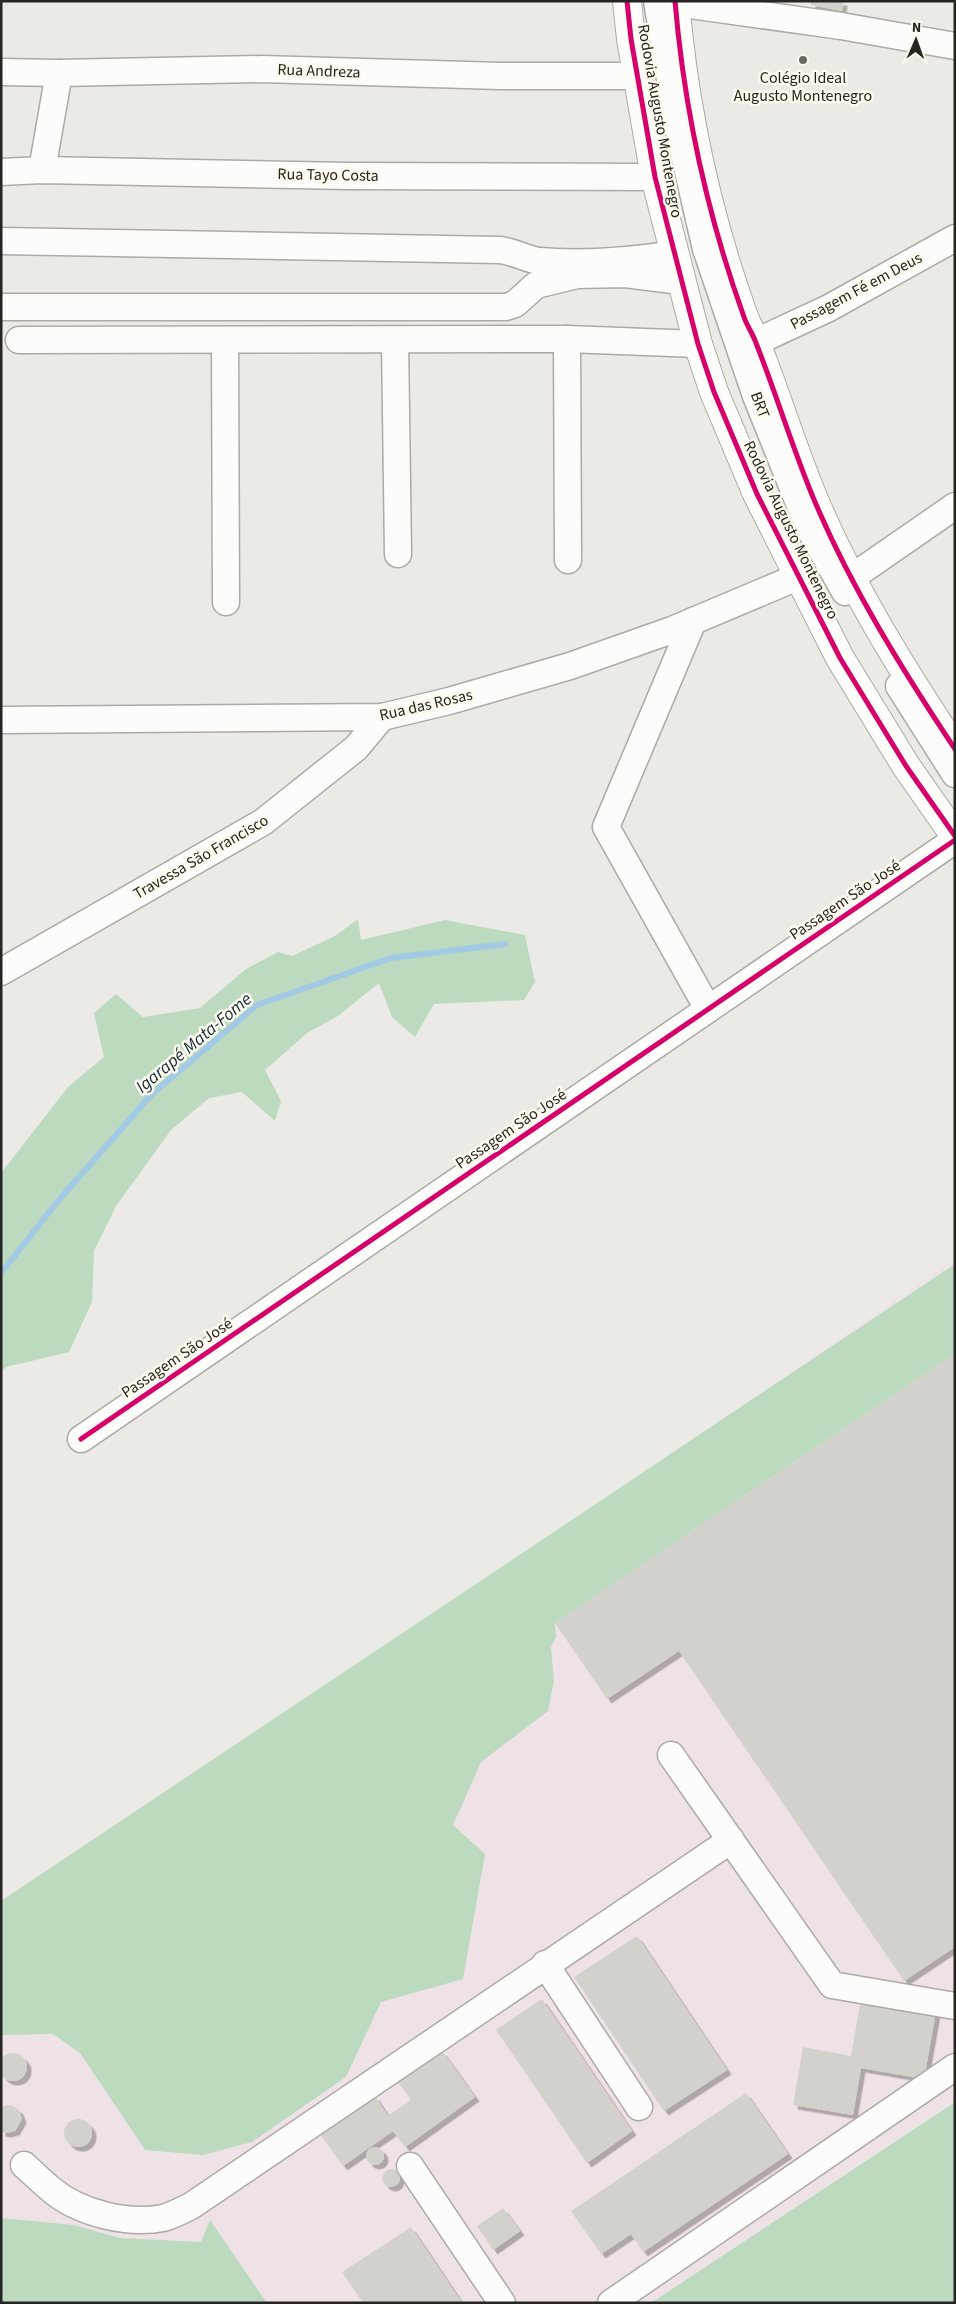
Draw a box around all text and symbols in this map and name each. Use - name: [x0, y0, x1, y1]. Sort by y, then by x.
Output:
- north arrow: [891, 15, 941, 65]
- text: N: [911, 18, 921, 38]
- street label: Rodovia Augusto Montenegro: [632, 23, 688, 219]
- marker: Colégio Ideal Augusto Montenegro: [797, 54, 809, 66]
- street label: Rua Andreza: [277, 59, 361, 83]
- place label: Colégio Ideal Augusto Montenegro: [734, 67, 872, 107]
- street label: Rua Tayo Costa: [277, 163, 379, 187]
- street label: Passagem Fé em Deus: [786, 247, 926, 335]
- street label: BRT: [745, 389, 775, 422]
- street label: Rodovia Augusto Montenegro: [738, 437, 844, 623]
- street label: Rua das Rosas: [377, 684, 475, 726]
- street label: Travessa São Francisco: [129, 809, 273, 905]
- street label: Passagem São José: [785, 855, 905, 945]
- water label: Igarapé Mata-Fome: [131, 987, 258, 1099]
- street label: Passagem São José: [451, 1084, 571, 1174]
- street label: Passagem São José: [117, 1313, 237, 1403]

